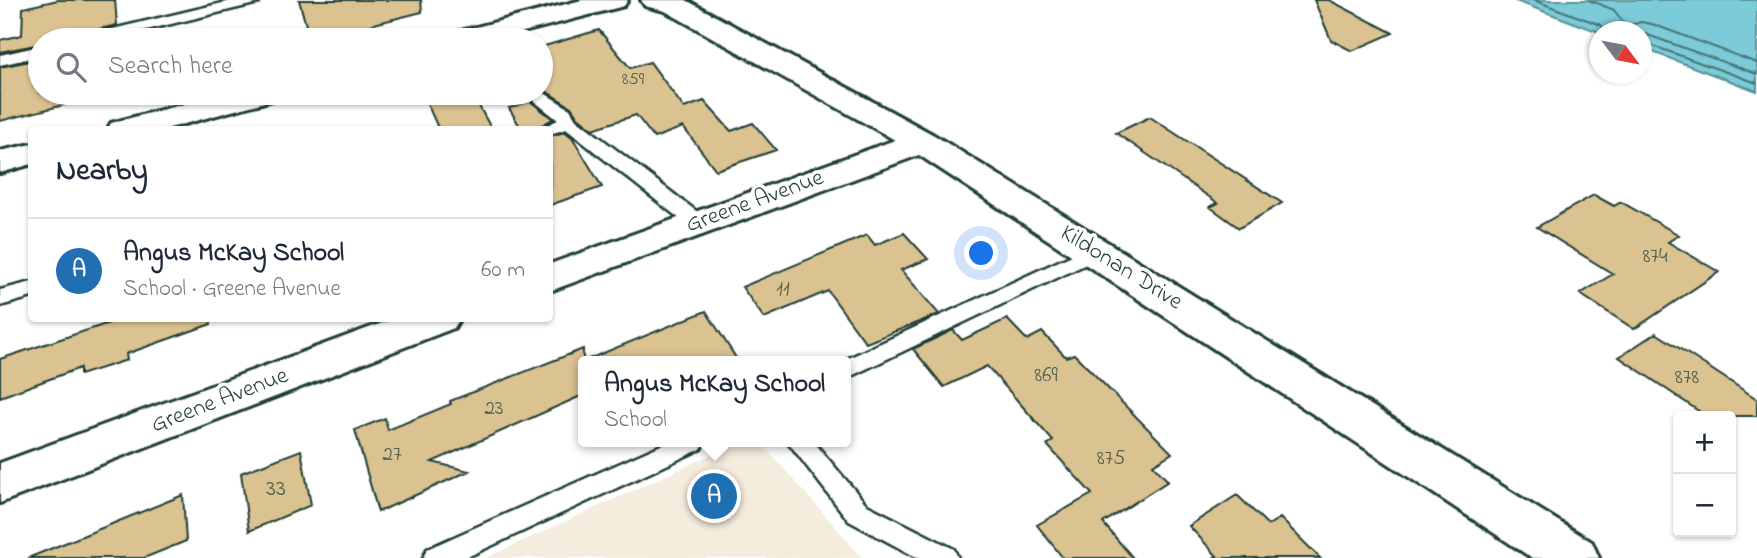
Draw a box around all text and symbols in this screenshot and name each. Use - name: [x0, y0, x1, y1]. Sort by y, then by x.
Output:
- north arrow: [1589, 21, 1652, 84]
- search box: [28, 28, 553, 105]
- icon: search: [52, 48, 90, 86]
- text: Search here: [108, 48, 233, 86]
- house number: 859: [622, 67, 645, 93]
- text: Nearby: [56, 150, 148, 194]
- street label: Greene Avenue: [681, 161, 829, 243]
- street label: Kildonan Drive: [1053, 216, 1189, 320]
- text: Angus McKay School: [123, 235, 344, 273]
- your location: [964, 236, 998, 270]
- house number: 874: [1642, 242, 1668, 272]
- text: A: [72, 254, 86, 287]
- text: 60 m: [481, 254, 525, 287]
- text: School · Greene Avenue: [123, 273, 341, 306]
- house number: 11: [776, 275, 790, 305]
- popup: [578, 356, 851, 447]
- street label: Greene Avenue: [146, 359, 294, 443]
- house number: 869: [1034, 361, 1058, 391]
- house number: 878: [1675, 363, 1699, 393]
- text: Angus McKay School: [604, 366, 825, 404]
- house number: 23: [484, 394, 504, 424]
- text: School: [604, 404, 667, 437]
- map controls: [1673, 411, 1736, 537]
- button: +: [1673, 411, 1736, 474]
- house number: 27: [382, 440, 402, 470]
- house number: 875: [1097, 444, 1125, 474]
- pin: A: [691, 470, 737, 522]
- house number: 33: [266, 472, 286, 507]
- button: −: [1673, 474, 1736, 537]

